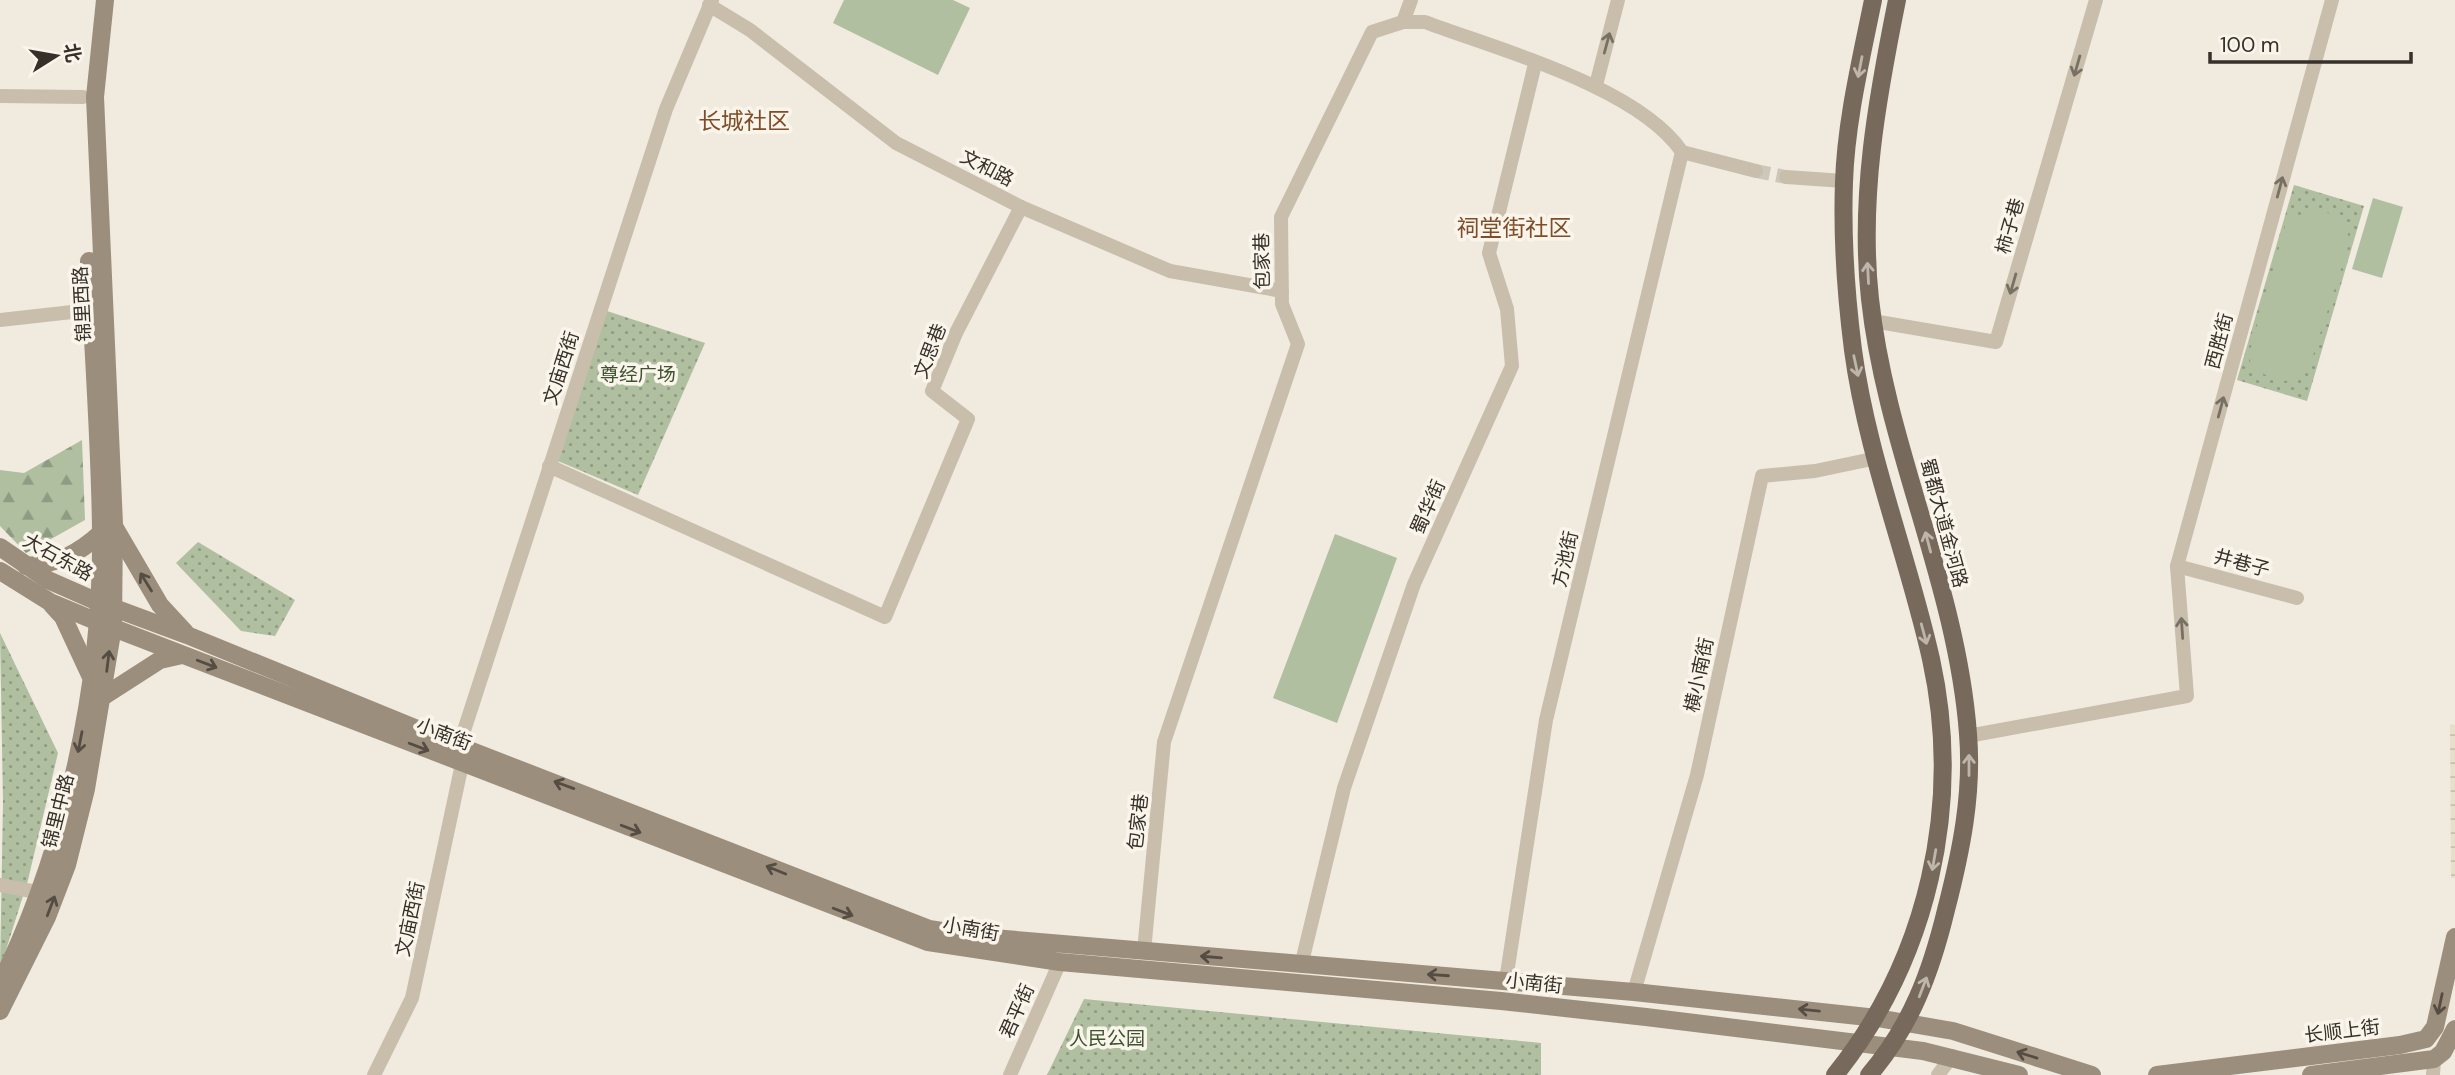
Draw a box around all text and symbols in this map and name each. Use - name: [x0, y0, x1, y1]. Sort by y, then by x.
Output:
- north arrow: [21, 21, 91, 91]
- scale bar: [2210, 21, 2411, 65]
- text: 100 m: [2220, 31, 2280, 59]
- one-way arrow: [1601, 32, 1614, 54]
- text: 北: [58, 41, 86, 65]
- one-way arrow: [2069, 54, 2082, 76]
- one-way arrow: [1852, 55, 1866, 78]
- district label: 长城社区: [698, 106, 790, 136]
- street label: 文和路: [956, 144, 1018, 192]
- one-way arrow: [2275, 177, 2288, 199]
- street label: 柿子巷: [1990, 195, 2030, 257]
- district label: 祠堂街社区: [1457, 213, 1572, 243]
- street label: 包家巷: [1249, 232, 1275, 290]
- one-way arrow: [1862, 262, 1875, 285]
- street label: 锦里西路: [68, 265, 96, 343]
- one-way arrow: [2006, 272, 2019, 295]
- street label: 西胜街: [2200, 310, 2238, 372]
- street label: 文思巷: [908, 320, 952, 382]
- street label: 文庙西街: [537, 328, 585, 408]
- one-way arrow: [1850, 354, 1864, 377]
- park label: 尊经广场: [600, 362, 676, 387]
- one-way arrow: [2215, 396, 2228, 418]
- street label: 蜀都大道金河路: [1915, 456, 1973, 590]
- street label: 蜀华街: [1405, 476, 1451, 538]
- street label: 大石东路: [19, 528, 97, 586]
- street label: 方池街: [1546, 528, 1584, 590]
- one-way arrow: [1921, 532, 1934, 554]
- street label: 井巷子: [2211, 544, 2273, 582]
- one-way arrow: [139, 573, 153, 593]
- one-way arrow: [2175, 618, 2188, 640]
- one-way arrow: [1918, 622, 1931, 645]
- street label: 横小南街: [1679, 635, 1719, 715]
- one-way arrow: [102, 651, 115, 673]
- one-way arrow: [196, 659, 217, 672]
- street label: 小南街: [413, 712, 475, 756]
- one-way arrow: [72, 730, 86, 753]
- one-way arrow: [407, 742, 429, 755]
- one-way arrow: [1962, 754, 1975, 777]
- street label: 锦里中路: [37, 771, 79, 851]
- one-way arrow: [554, 778, 576, 790]
- street label: 包家巷: [1123, 792, 1153, 852]
- one-way arrow: [620, 824, 641, 837]
- one-way arrow: [1927, 848, 1941, 871]
- one-way arrow: [765, 862, 787, 875]
- street label: 文庙西街: [390, 879, 430, 959]
- one-way arrow: [46, 896, 59, 918]
- one-way arrow: [832, 906, 854, 919]
- street label: 小南街: [941, 912, 1001, 946]
- one-way arrow: [1200, 950, 1223, 963]
- one-way arrow: [1427, 968, 1450, 981]
- street label: 小南街: [1504, 968, 1564, 998]
- one-way arrow: [1918, 977, 1930, 998]
- street label: 君平街: [994, 980, 1040, 1042]
- one-way arrow: [2433, 992, 2447, 1015]
- one-way arrow: [1798, 1003, 1821, 1016]
- street label: 长顺上街: [2303, 1014, 2381, 1048]
- park label: 人民公园: [1069, 1026, 1145, 1051]
- one-way arrow: [2016, 1047, 2038, 1060]

